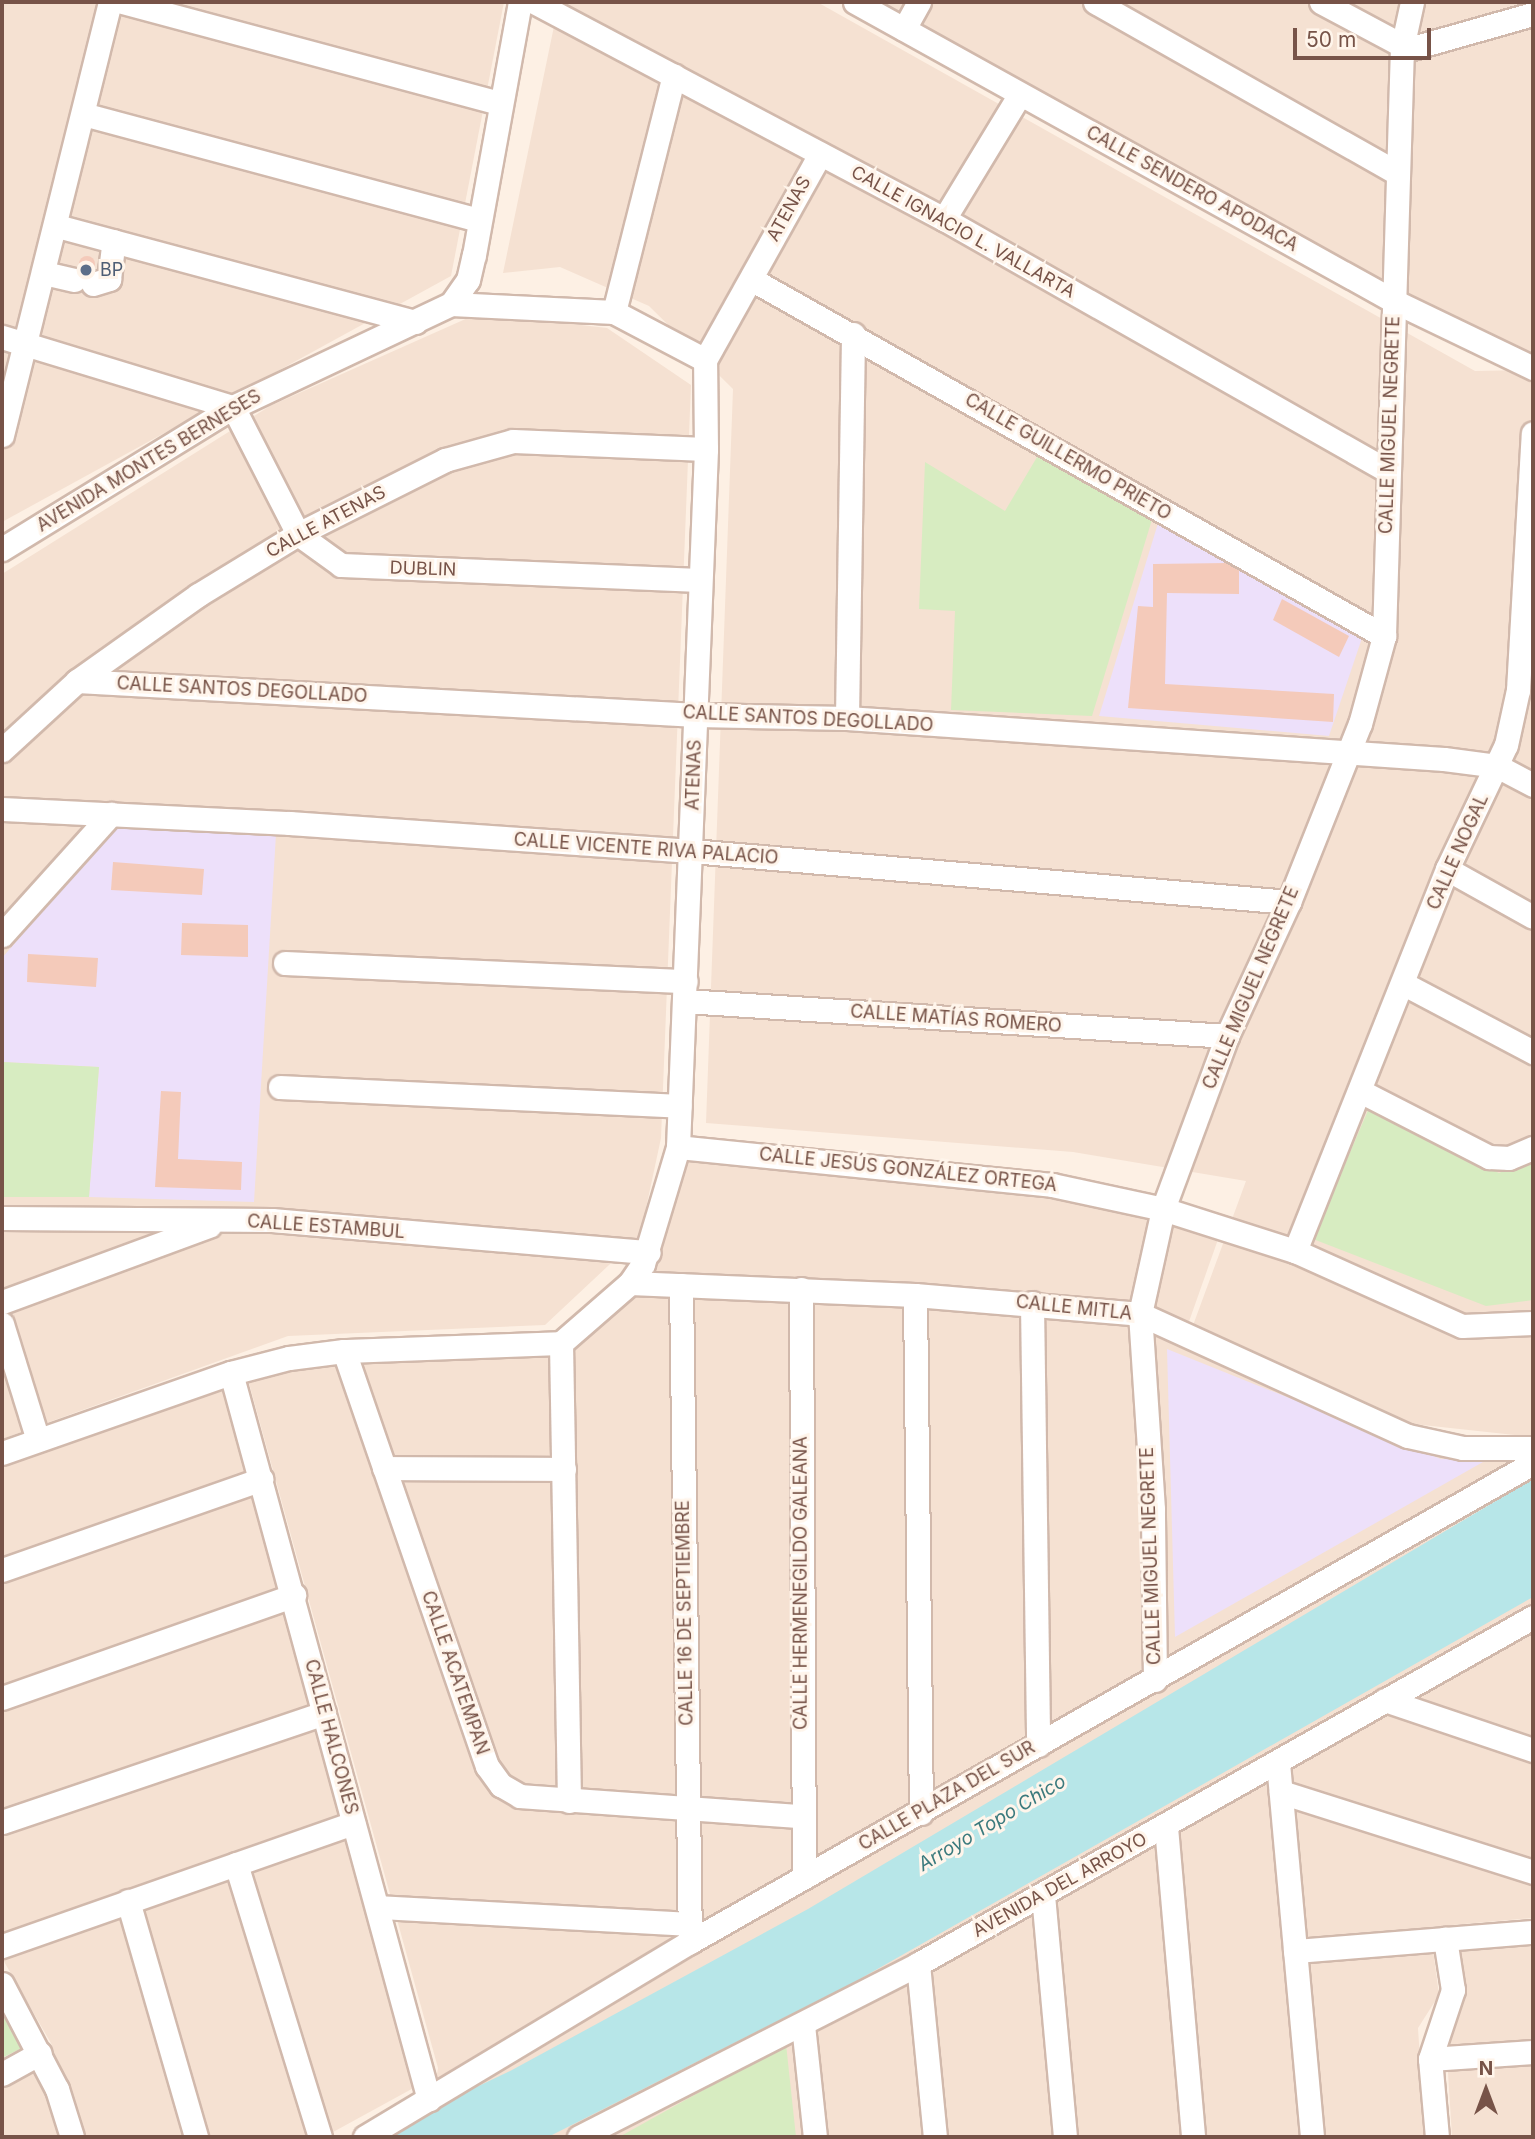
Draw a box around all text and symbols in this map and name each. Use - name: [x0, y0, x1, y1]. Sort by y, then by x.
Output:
- scale bar: [1297, 14, 1435, 58]
- text: 50 m: [1306, 27, 1356, 52]
- street label: CALLE SENDERO APODACA: [1082, 122, 1302, 256]
- street label: CALLE IGNACIO L. VALLARTA: [847, 161, 1079, 303]
- street label: ATENAS: [762, 173, 816, 245]
- place label: BP: [100, 259, 123, 281]
- marker: BP: [78, 262, 94, 278]
- street label: CALLE MIGUEL NEGRETE: [1375, 316, 1405, 534]
- street label: AVENIDA MONTES BERNESES: [33, 385, 265, 537]
- street label: CALLE GUILLERMO PRIETO: [961, 389, 1175, 525]
- street label: CALLE ATENAS: [263, 481, 389, 563]
- street label: DUBLIN: [389, 557, 457, 581]
- street label: CALLE SANTOS DEGOLLADO: [116, 673, 368, 707]
- street label: CALLE SANTOS DEGOLLADO: [682, 702, 934, 736]
- street label: ATENAS: [682, 739, 706, 811]
- street label: CALLE NOGAL: [1423, 791, 1493, 913]
- street label: CALLE VICENTE RIVA PALACIO: [513, 829, 779, 869]
- street label: CALLE MIGUEL NEGRETE: [1198, 883, 1304, 1093]
- street label: CALLE MATÍAS ROMERO: [850, 1001, 1062, 1037]
- street label: CALLE JESÚS GONZÁLEZ ORTEGA: [758, 1144, 1058, 1196]
- street label: CALLE ESTAMBUL: [246, 1211, 406, 1243]
- street label: CALLE MITLA: [1015, 1291, 1133, 1325]
- street label: CALLE HERMENEGILDO GALEANA: [790, 1436, 812, 1730]
- street label: CALLE MIGUEL NEGRETE: [1136, 1447, 1166, 1665]
- street label: CALLE 16 DE SEPTIEMBRE: [672, 1500, 698, 1726]
- street label: CALLE ACATEMPAN: [417, 1588, 493, 1758]
- street label: CALLE HALCONES: [300, 1657, 362, 1817]
- street label: CALLE PLAZA DEL SUR: [855, 1737, 1039, 1855]
- water label: Arroyo Topo Chico: [914, 1770, 1070, 1876]
- street label: AVENIDA DEL ARROYO: [969, 1828, 1151, 1942]
- north arrow: [1451, 2055, 1521, 2125]
- text: N: [1479, 2057, 1493, 2080]

